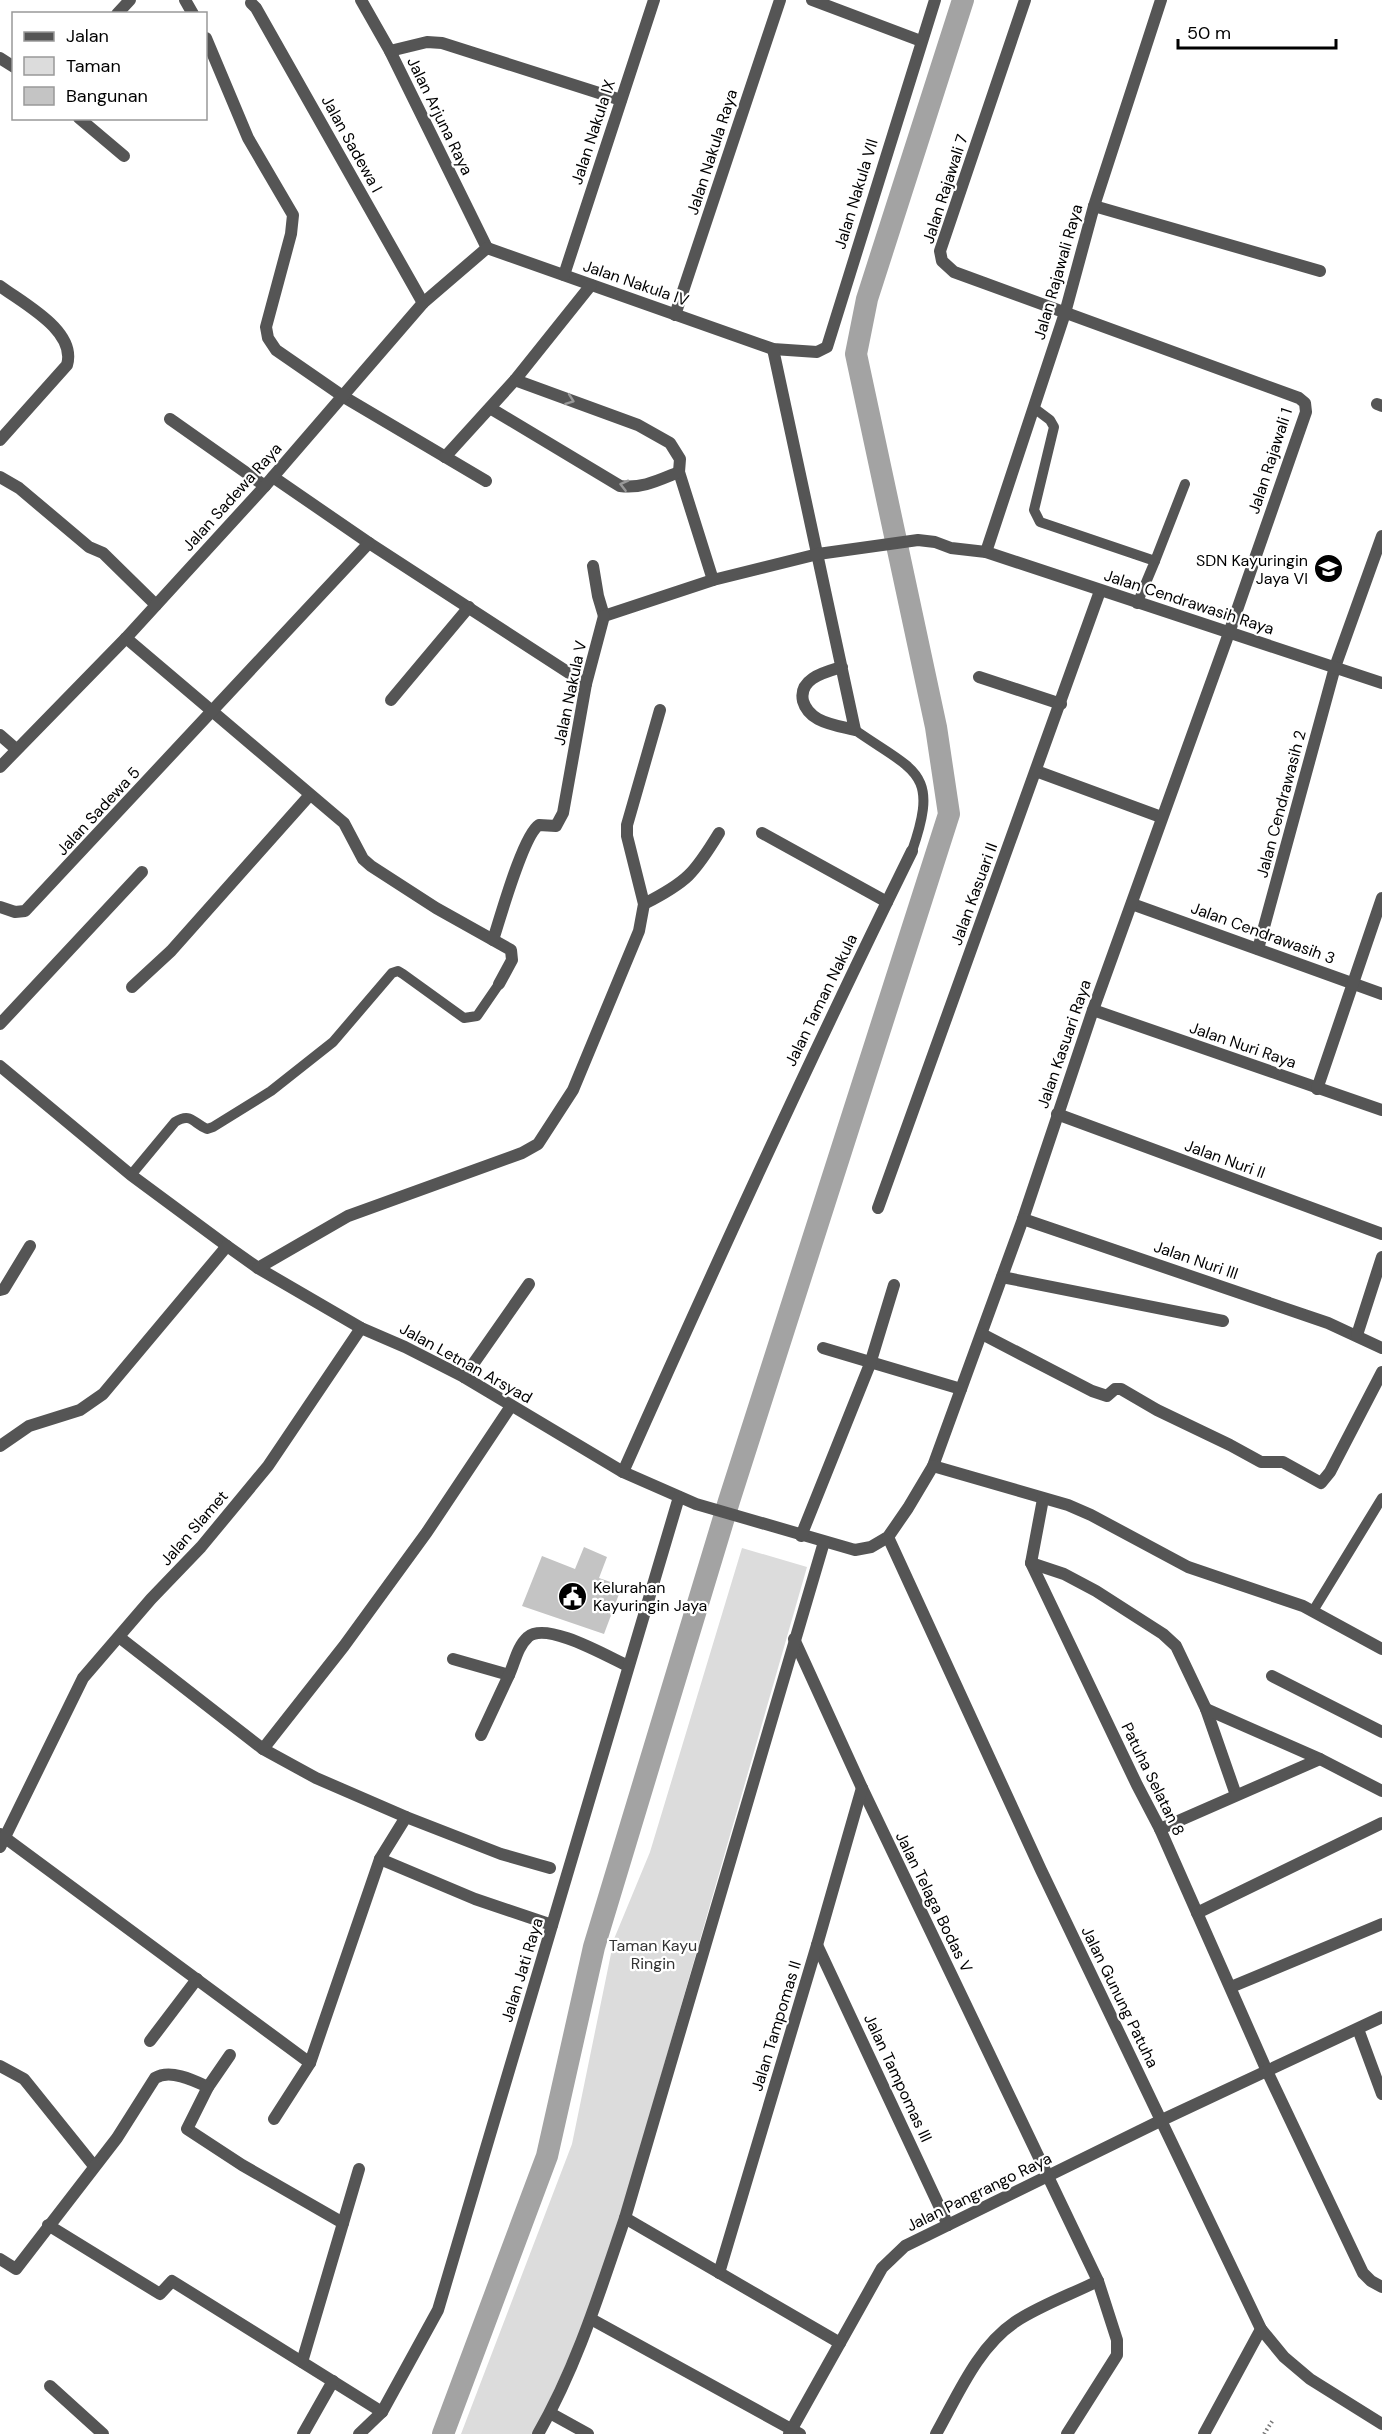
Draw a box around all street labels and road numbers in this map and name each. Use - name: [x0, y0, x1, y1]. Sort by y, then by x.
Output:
- street label: Jalan Arjuna Raya: [402, 53, 478, 179]
- street label: Jalan Nakula IX: [566, 76, 620, 187]
- street label: Jalan Nakula Raya: [682, 87, 742, 217]
- street label: Jalan Sadewa I: [317, 92, 387, 196]
- street label: Jalan Rajawali 7: [917, 132, 973, 246]
- street label: Jalan Nakula VII: [829, 136, 883, 252]
- street label: Jalan Rajawali Raya: [1029, 202, 1087, 342]
- street label: Jalan Nakula IV: [580, 255, 692, 311]
- street label: Jalan Rajawali 1: [1243, 405, 1297, 517]
- street label: Jalan Sadewa Raya: [178, 438, 286, 556]
- street label: Jalan Cendrawasih Raya: [1101, 565, 1277, 639]
- street label: Jalan Nakula V: [549, 638, 591, 747]
- street label: Jalan Cendrawasih 2: [1251, 728, 1311, 880]
- street label: Jalan Sadewa 5: [51, 762, 145, 860]
- street label: Jalan Kasuari II: [946, 840, 1002, 948]
- street label: Jalan Cendrawasih 3: [1188, 897, 1338, 969]
- street label: Jalan Taman Nakula: [780, 930, 862, 1070]
- street label: Jalan Kasuari Raya: [1032, 977, 1096, 1111]
- street label: Jalan Nuri Raya: [1187, 1017, 1299, 1073]
- street label: Jalan Nuri II: [1182, 1135, 1268, 1183]
- street label: Jalan Nuri III: [1151, 1236, 1241, 1284]
- street label: Jalan Letnan Arsyad: [396, 1318, 536, 1408]
- street label: Jalan Slamet: [155, 1486, 233, 1570]
- street label: Patuha Selatan 8: [1116, 1719, 1190, 1839]
- street label: Jalan Telaga Bodas V: [891, 1828, 977, 1976]
- street label: Jalan Jati Raya: [496, 1915, 548, 2025]
- street label: Jalan Gunung Patuha: [1077, 1923, 1163, 2071]
- street label: Jalan Tampomas II: [746, 1958, 806, 2094]
- street label: Jalan Tampomas III: [859, 2010, 937, 2146]
- street label: Jalan Pangrango Raya: [903, 2148, 1055, 2236]

